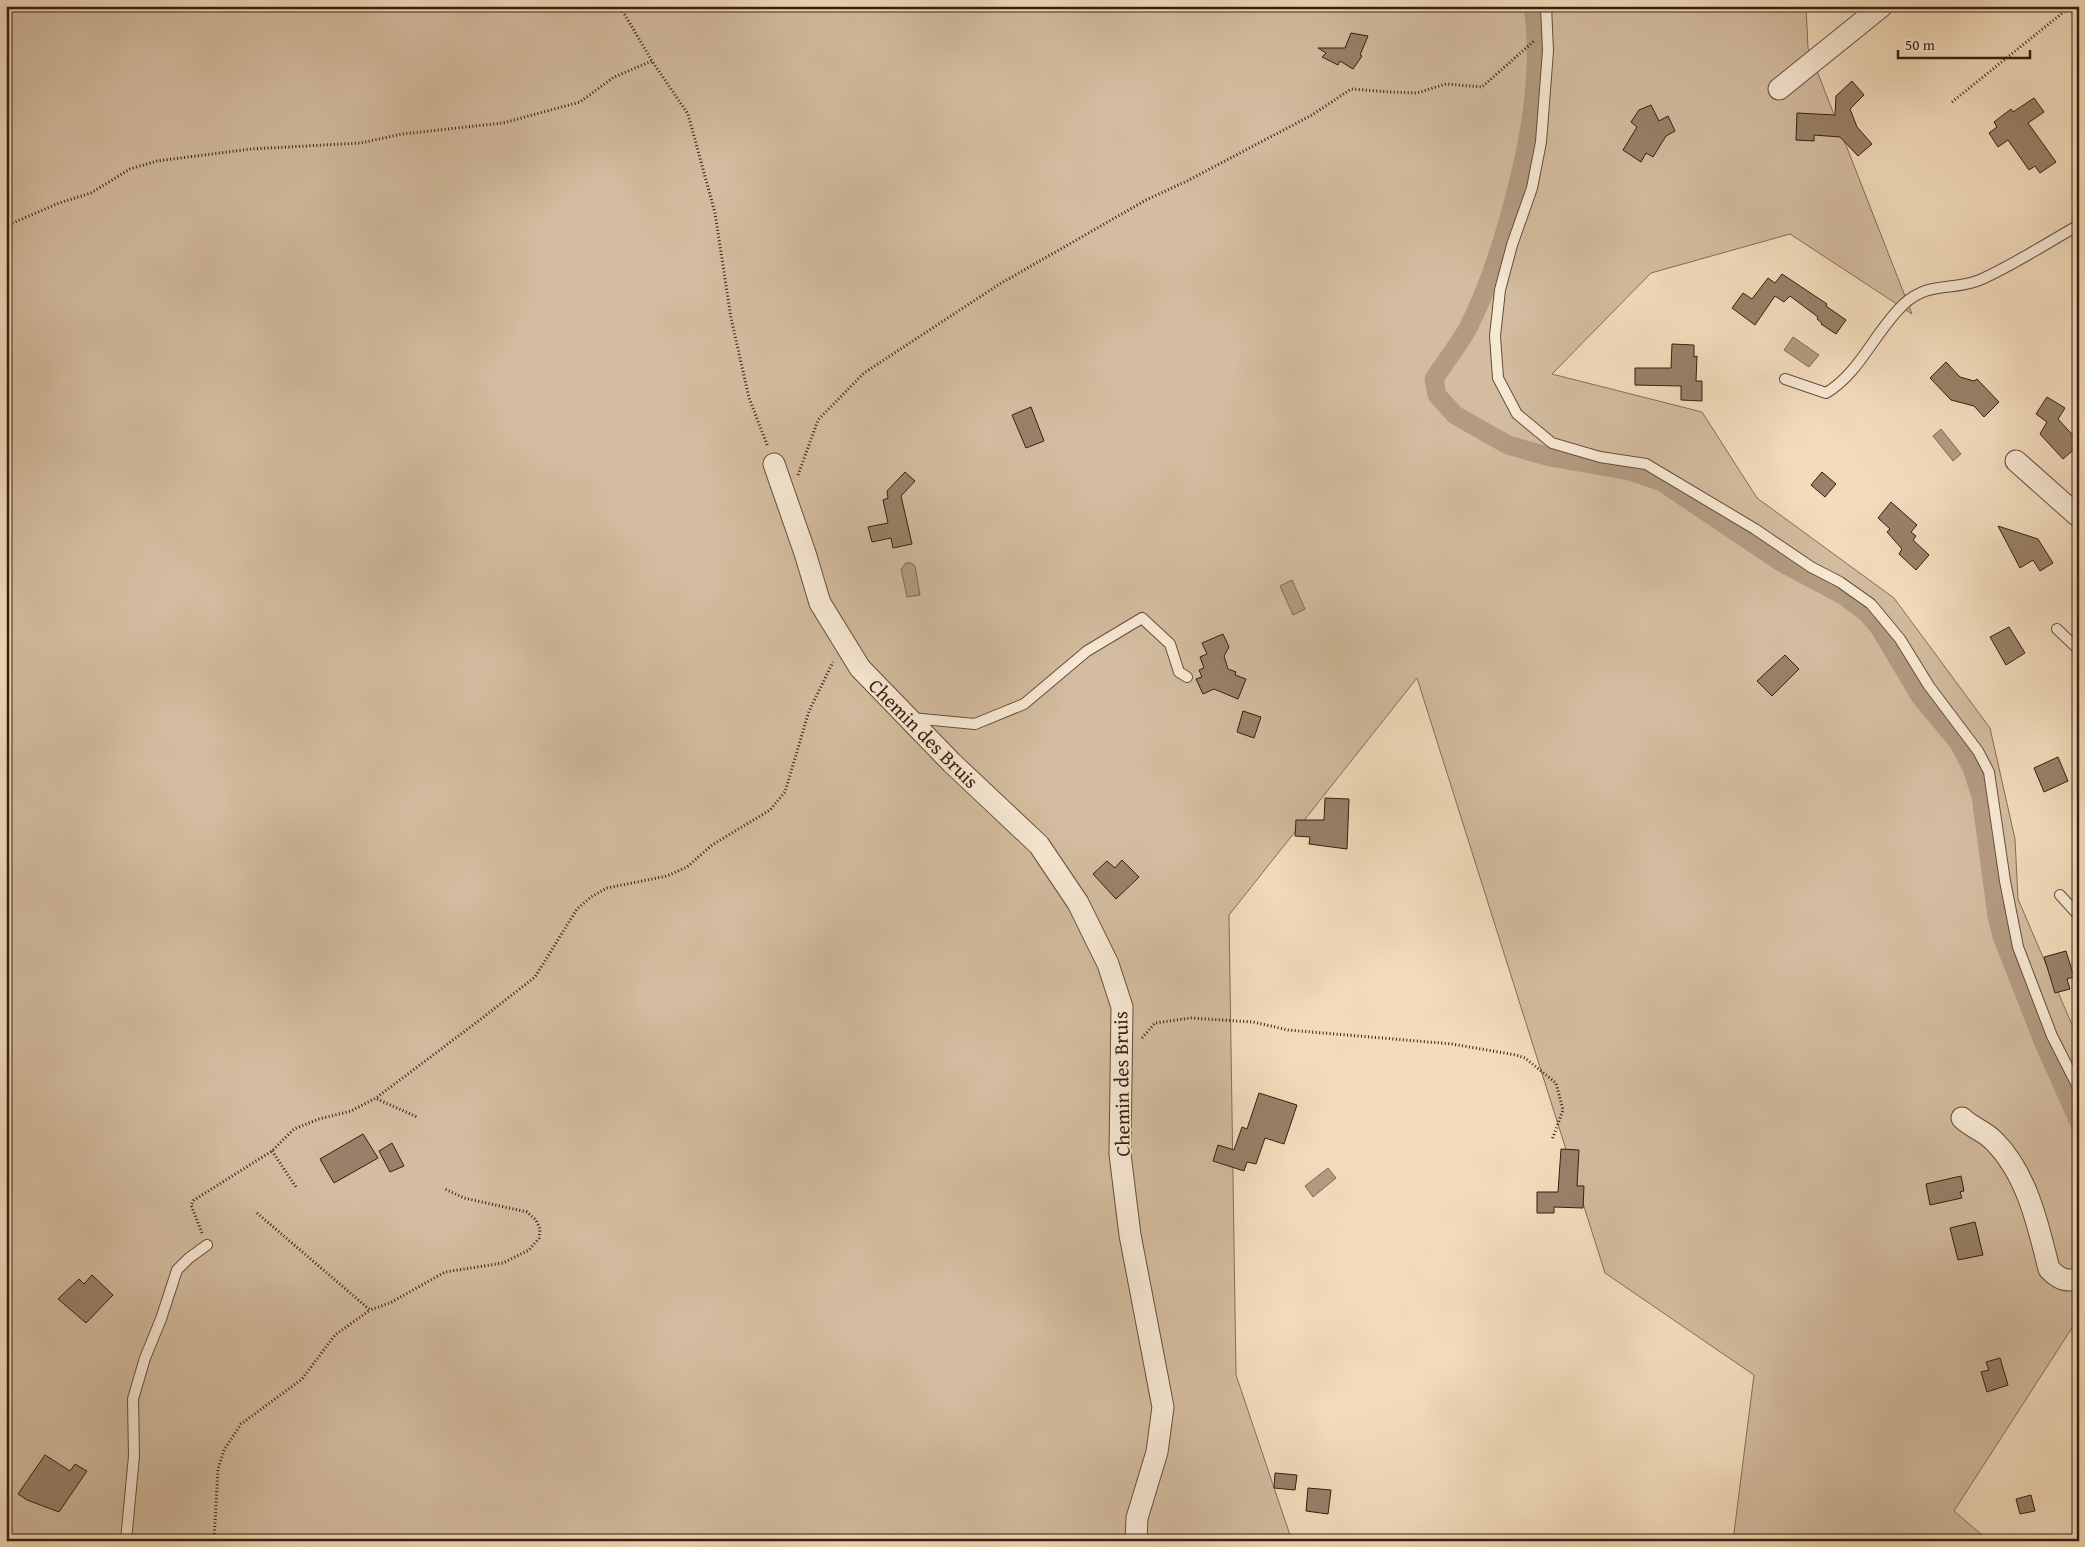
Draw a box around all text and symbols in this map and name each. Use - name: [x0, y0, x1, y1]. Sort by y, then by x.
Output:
- scale bar: [1898, 28, 2030, 60]
- text: 50 m: [1905, 34, 1936, 55]
- street label: Chemin des Bruis: [862, 671, 986, 795]
- street label: Chemin des Bruis: [1105, 1011, 1137, 1157]

